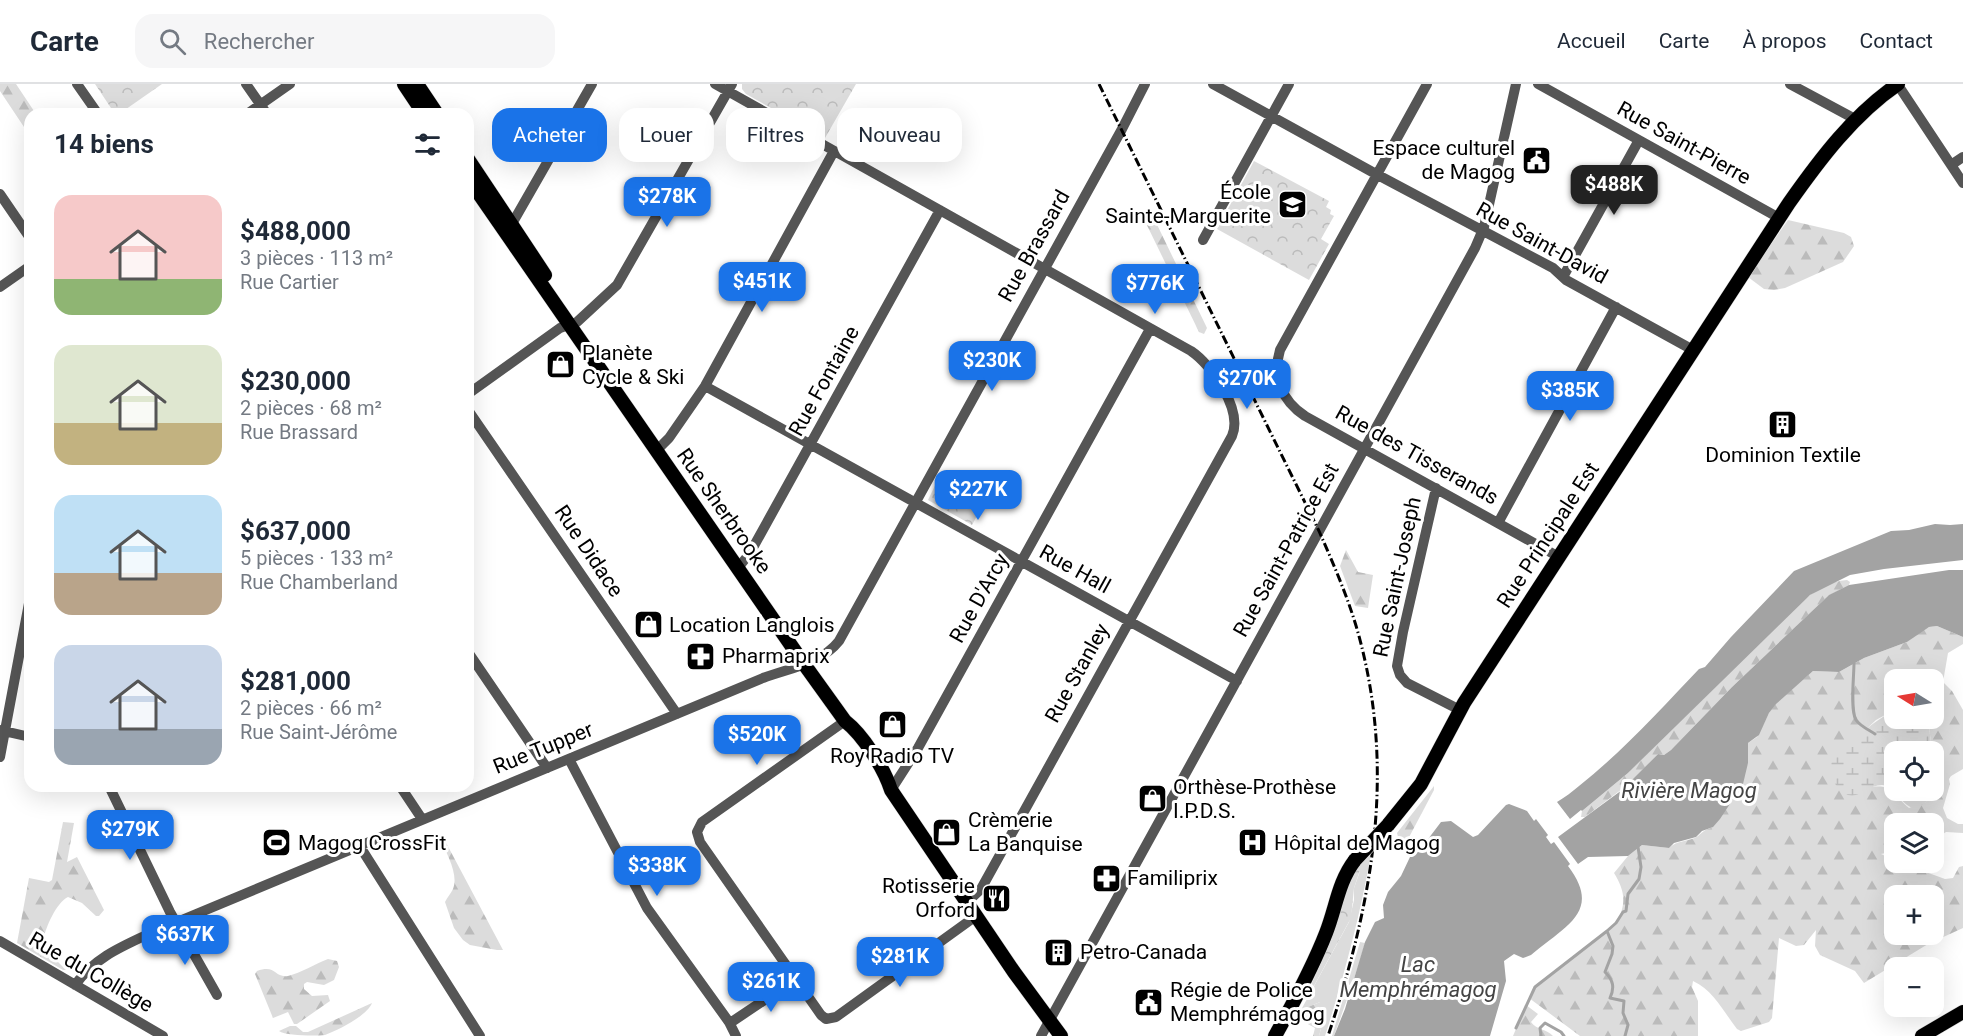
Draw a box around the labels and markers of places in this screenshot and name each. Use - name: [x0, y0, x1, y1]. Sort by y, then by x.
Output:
- place label: Espace culturel de Magog: [1372, 136, 1515, 184]
- public building icon: Espace culturel de Magog: [1520, 144, 1552, 176]
- pin: $488K: [1572, 165, 1656, 216]
- pin: $278K: [625, 177, 709, 228]
- place label: École Sainte-Marguerite: [1105, 180, 1271, 228]
- school or university icon: École Sainte-Marguerite: [1276, 188, 1308, 220]
- pin: $451K: [720, 262, 804, 313]
- pin: $776K: [1113, 264, 1197, 315]
- place label: Planète Cycle & Ski: [582, 341, 684, 389]
- pin: $230K: [950, 341, 1034, 392]
- shop icon: Planète Cycle & Ski: [545, 349, 577, 381]
- pin: $270K: [1205, 359, 1289, 410]
- pin: $385K: [1528, 371, 1612, 422]
- building icon: Dominion Textile: [1767, 408, 1799, 440]
- place label: Dominion Textile: [1705, 443, 1861, 467]
- pin: $227K: [936, 470, 1020, 521]
- shop icon: Location Langlois: [632, 609, 664, 641]
- place label: Location Langlois: [669, 613, 835, 637]
- pharmacy icon: Pharmaprix: [685, 640, 717, 672]
- place label: Pharmaprix: [722, 644, 830, 668]
- shop icon: Roy Radio TV: [876, 709, 908, 741]
- pin: $520K: [715, 715, 799, 766]
- place label: Roy Radio TV: [830, 744, 955, 768]
- place label: Orthèse-Prothèse I.P.D.S.: [1173, 775, 1336, 823]
- shop icon: Orthèse-Prothèse I.P.D.S.: [1136, 783, 1168, 815]
- place label: Crèmerie La Banquise: [968, 808, 1083, 856]
- pin: $279K: [88, 810, 172, 861]
- shop icon: Crèmerie La Banquise: [931, 816, 963, 848]
- sports icon: Magog CrossFit: [261, 827, 293, 859]
- hospital icon: Hôpital de Magog: [1237, 827, 1269, 859]
- place label: Magog CrossFit: [298, 831, 446, 855]
- place label: Hôpital de Magog: [1274, 831, 1440, 855]
- pin: $338K: [615, 846, 699, 897]
- pharmacy icon: Familiprix: [1090, 862, 1122, 894]
- place label: Familiprix: [1127, 866, 1218, 890]
- place label: Rotisserie Orford: [882, 874, 975, 922]
- restaurant icon: Rotisserie Orford: [980, 882, 1012, 914]
- pin: $637K: [143, 915, 227, 966]
- building icon: Petro-Canada: [1043, 936, 1075, 968]
- pin: $281K: [858, 937, 942, 988]
- place label: Petro-Canada: [1080, 940, 1207, 964]
- pin: $261K: [729, 962, 813, 1013]
- place label: Régie de Police Memphrémagog: [1170, 978, 1325, 1026]
- public building icon: Régie de Police Memphrémagog: [1133, 986, 1165, 1018]

